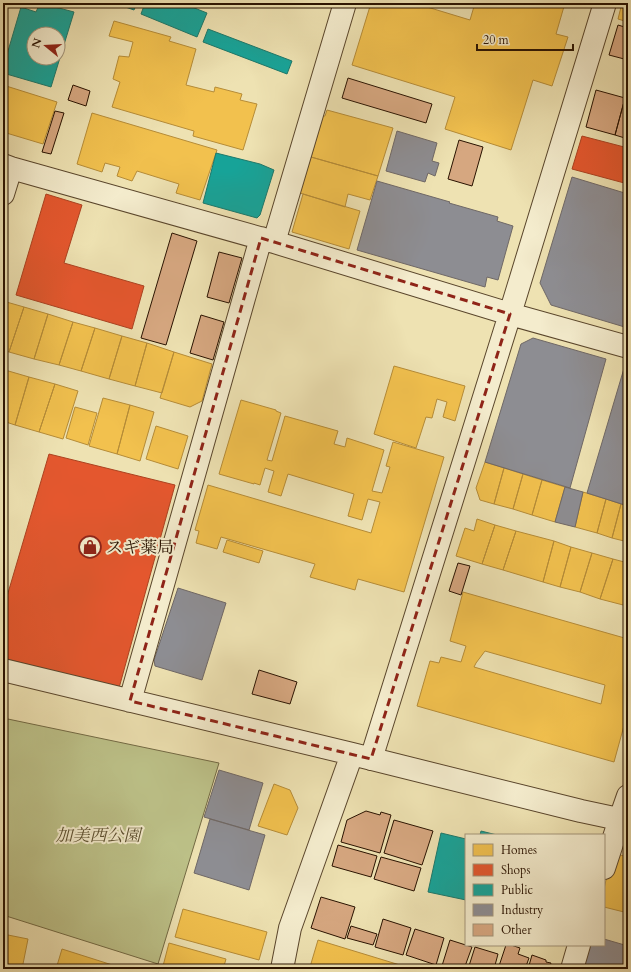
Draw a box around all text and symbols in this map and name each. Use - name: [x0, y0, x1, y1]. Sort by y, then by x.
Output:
- north arrow: [26, 26, 66, 66]
- scale bar: [477, 26, 573, 52]
- text: 20 m: [483, 32, 510, 48]
- text: N: [28, 36, 46, 50]
- shop icon: スギ薬局: [77, 534, 103, 560]
- place label: スギ薬局: [106, 536, 174, 559]
- park label: 加美西公園: [56, 824, 143, 847]
- legend: [465, 834, 605, 946]
- text: Homes: [501, 842, 537, 858]
- text: Shops: [501, 862, 530, 878]
- text: Public: [501, 882, 534, 898]
- text: Industry: [501, 902, 544, 918]
- text: Other: [501, 922, 532, 938]

